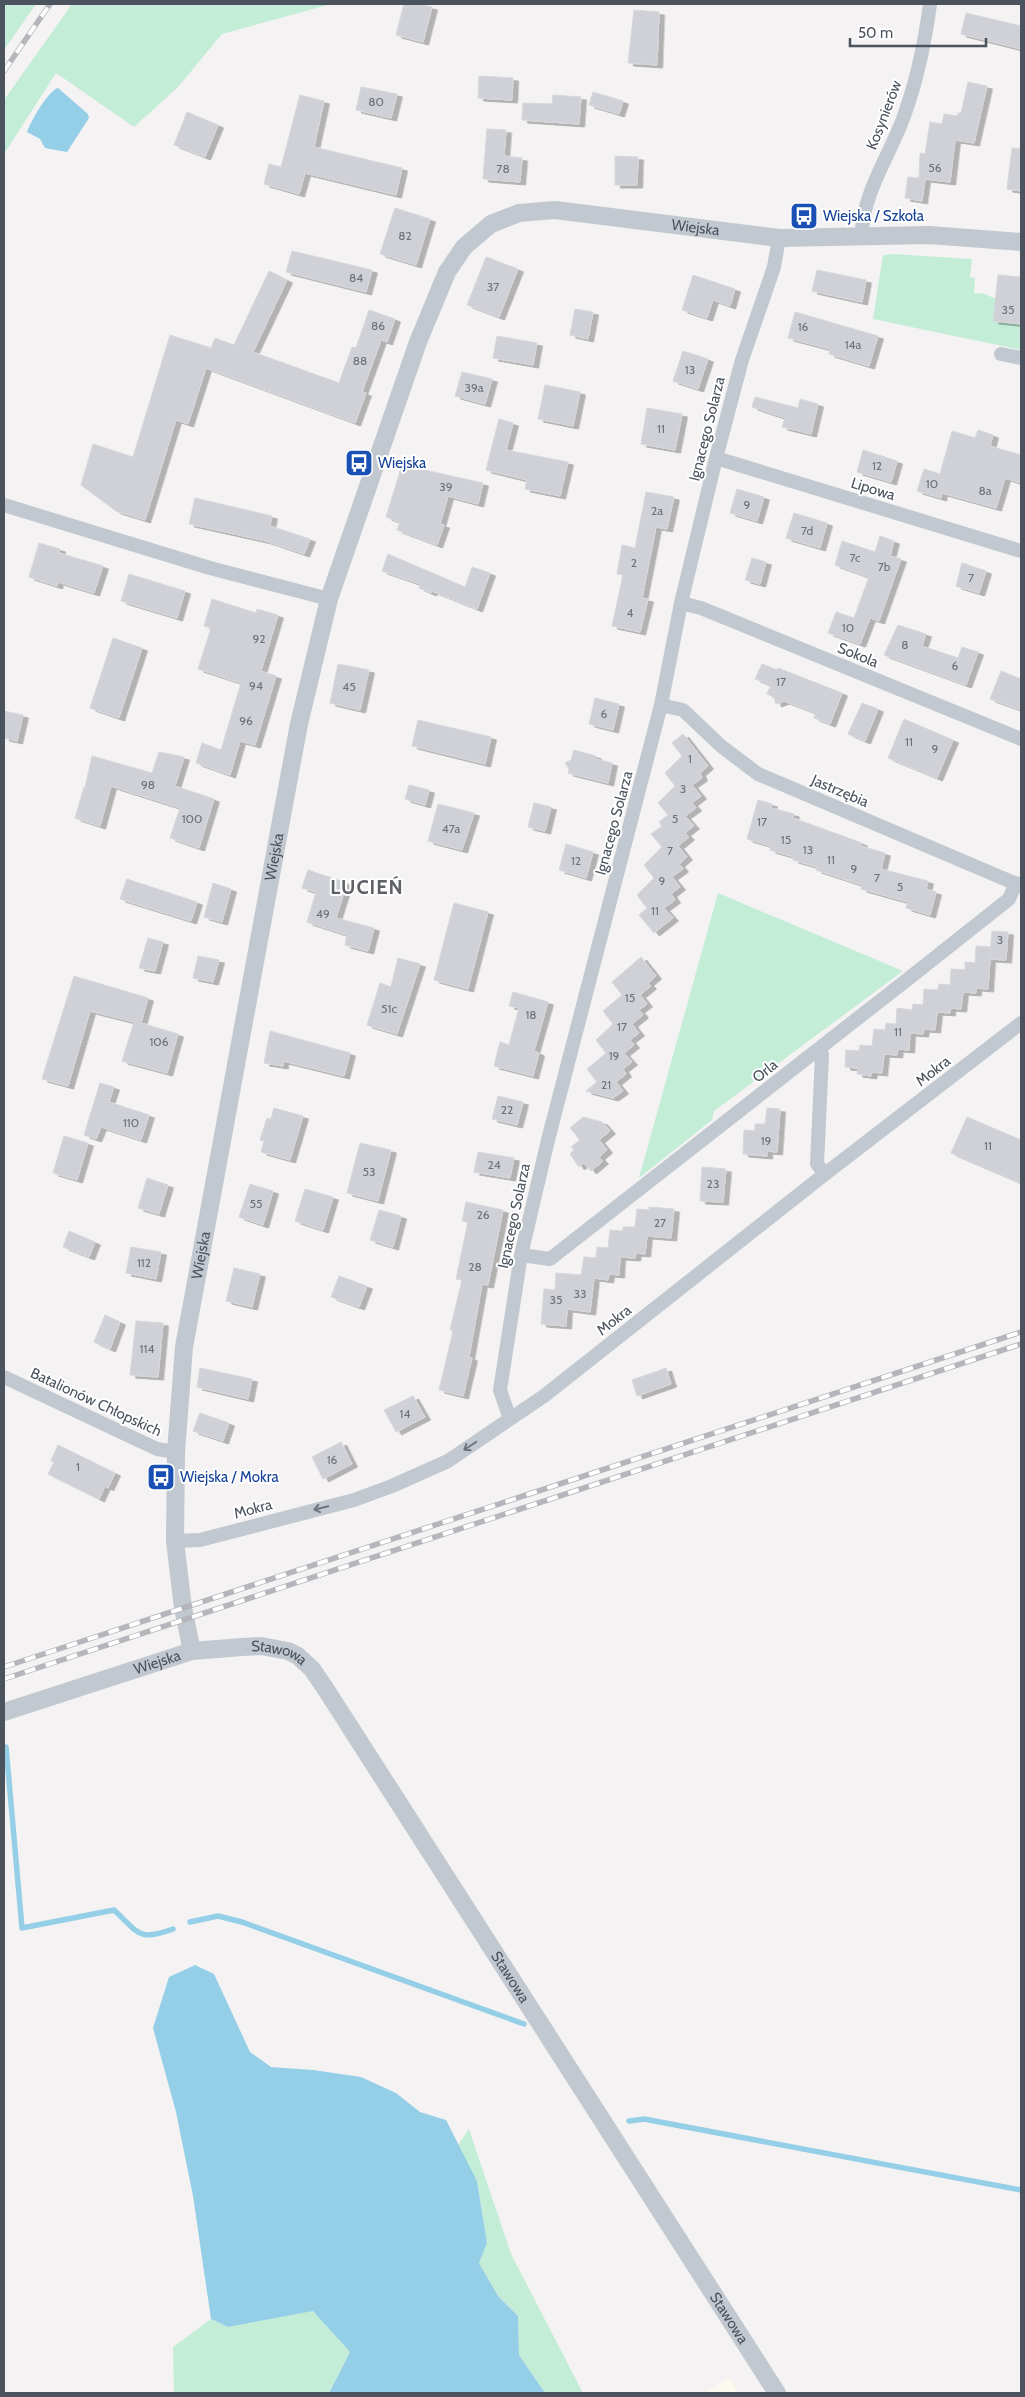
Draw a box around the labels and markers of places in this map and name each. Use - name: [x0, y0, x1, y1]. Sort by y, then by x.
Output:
- bus stop icon: Wiejska / Szkoła: [789, 201, 819, 231]
- place label: Wiejska / Szkoła: [823, 207, 925, 225]
- bus stop icon: Wiejska: [344, 448, 374, 478]
- place label: Wiejska: [378, 454, 427, 472]
- bus stop icon: Wiejska / Mokra: [146, 1462, 176, 1492]
- place label: Wiejska / Mokra: [180, 1468, 279, 1486]

